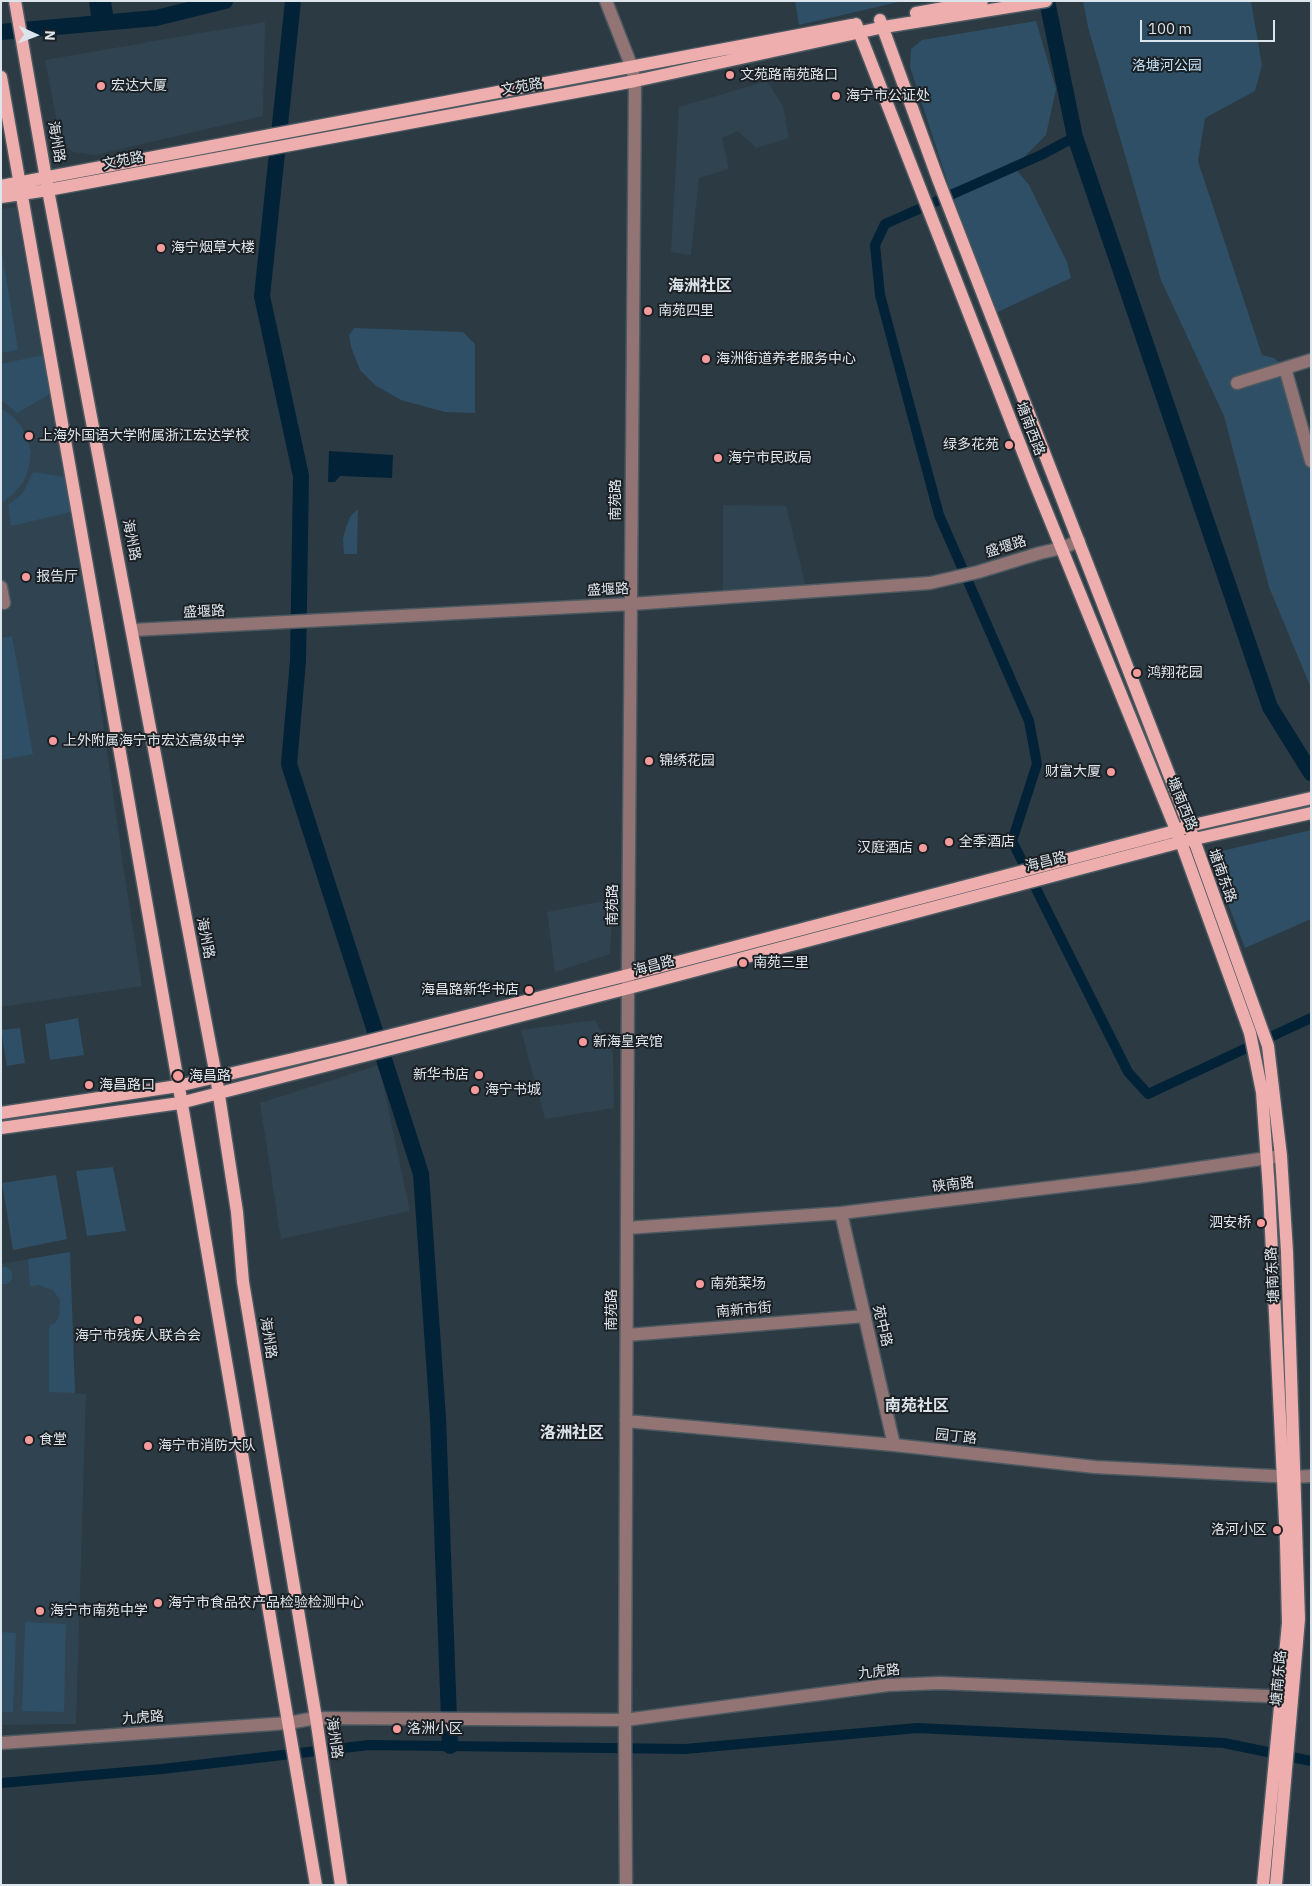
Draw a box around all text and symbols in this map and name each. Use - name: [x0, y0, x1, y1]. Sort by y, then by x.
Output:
- north arrow: [10, 10, 60, 60]
- scale bar: [1142, 10, 1277, 42]
- text: 100 m: [1148, 19, 1192, 38]
- text: N: [41, 30, 59, 41]
- park label: 洛塘河公园: [1132, 58, 1202, 74]
- place label: 文苑路南苑路口: [740, 67, 838, 83]
- marker: 文苑路南苑路口: [724, 69, 736, 81]
- street label: 文苑路: [500, 75, 544, 99]
- place label: 宏达大厦: [111, 78, 167, 94]
- marker: 宏达大厦: [95, 80, 107, 92]
- place label: 海宁市公证处: [846, 88, 930, 104]
- marker: 海宁市公证处: [830, 90, 842, 102]
- street label: 海州路: [44, 120, 68, 164]
- street label: 文苑路: [101, 149, 145, 173]
- place label: 海宁烟草大楼: [171, 240, 255, 256]
- marker: 海宁烟草大楼: [155, 242, 167, 254]
- district label: 海洲社区: [668, 276, 732, 296]
- place label: 南苑四里: [658, 303, 714, 319]
- marker: 南苑四里: [642, 305, 654, 317]
- place label: 海洲街道养老服务中心: [716, 351, 856, 367]
- marker: 海洲街道养老服务中心: [700, 353, 712, 365]
- street label: 塘南西路: [1012, 400, 1048, 458]
- place label: 上海外国语大学附属浙江宏达学校: [39, 428, 249, 444]
- marker: 上海外国语大学附属浙江宏达学校: [23, 430, 35, 442]
- place label: 绿多花苑: [943, 437, 999, 453]
- marker: 绿多花苑: [1003, 439, 1015, 451]
- place label: 海宁市民政局: [728, 450, 812, 466]
- marker: 海宁市民政局: [712, 452, 724, 464]
- street label: 南苑路: [608, 479, 624, 521]
- street label: 海州路: [119, 518, 143, 562]
- street label: 盛堰路: [983, 533, 1029, 561]
- place label: 报告厅: [36, 569, 78, 585]
- marker: 报告厅: [20, 571, 32, 583]
- street label: 盛堰路: [587, 581, 629, 599]
- street label: 盛堰路: [183, 603, 225, 621]
- place label: 鸿翔花园: [1147, 665, 1203, 681]
- marker: 鸿翔花园: [1131, 667, 1143, 679]
- place label: 上外附属海宁市宏达高级中学: [63, 733, 245, 749]
- marker: 上外附属海宁市宏达高级中学: [47, 735, 59, 747]
- place label: 锦绣花园: [659, 753, 715, 769]
- marker: 锦绣花园: [643, 755, 655, 767]
- place label: 财富大厦: [1045, 764, 1101, 780]
- marker: 财富大厦: [1105, 766, 1117, 778]
- street label: 塘南西路: [1164, 775, 1200, 833]
- place label: 全季酒店: [959, 834, 1015, 850]
- marker: 全季酒店: [943, 836, 955, 848]
- place label: 汉庭酒店: [857, 840, 913, 856]
- marker: 汉庭酒店: [917, 842, 929, 854]
- street label: 塘南东路: [1205, 847, 1239, 905]
- street label: 海昌路: [1024, 849, 1068, 875]
- street label: 南苑路: [605, 884, 621, 926]
- street label: 海州路: [193, 916, 217, 960]
- street label: 海昌路: [632, 952, 676, 980]
- place label: 南苑三里: [753, 955, 809, 971]
- marker: 南苑三里: [737, 957, 749, 969]
- place label: 海昌路新华书店: [421, 982, 519, 998]
- marker: 海昌路新华书店: [523, 984, 535, 996]
- place label: 新海皇宾馆: [593, 1034, 663, 1050]
- marker: 新海皇宾馆: [577, 1036, 589, 1048]
- place label: 新华书店: [413, 1067, 469, 1083]
- place label: 海昌路: [189, 1068, 231, 1084]
- marker: 海昌路: [171, 1069, 185, 1083]
- marker: 新华书店: [473, 1069, 485, 1081]
- place label: 海昌路口: [99, 1077, 155, 1093]
- marker: 海昌路口: [83, 1079, 95, 1091]
- place label: 海宁书城: [485, 1082, 541, 1098]
- marker: 海宁书城: [469, 1084, 481, 1096]
- street label: 硖南路: [931, 1174, 975, 1196]
- place label: 泗安桥: [1209, 1215, 1251, 1231]
- marker: 泗安桥: [1255, 1217, 1267, 1229]
- street label: 塘南东路: [1263, 1247, 1283, 1303]
- place label: 南苑菜场: [710, 1276, 766, 1292]
- marker: 南苑菜场: [694, 1278, 706, 1290]
- street label: 南苑路: [604, 1289, 620, 1331]
- street label: 南新市街: [715, 1299, 773, 1321]
- street label: 苑中路: [869, 1304, 895, 1348]
- marker: 海宁市残疾人联合会: [132, 1314, 144, 1326]
- street label: 海州路: [256, 1316, 280, 1360]
- place label: 海宁市残疾人联合会: [75, 1328, 201, 1344]
- district label: 南苑社区: [885, 1396, 949, 1416]
- district label: 洛洲社区: [540, 1423, 604, 1443]
- street label: 园丁路: [934, 1426, 978, 1448]
- place label: 食堂: [39, 1432, 67, 1448]
- marker: 食堂: [23, 1434, 35, 1446]
- place label: 海宁市消防大队: [158, 1438, 256, 1454]
- marker: 海宁市消防大队: [142, 1440, 154, 1452]
- place label: 洛河小区: [1211, 1522, 1267, 1538]
- marker: 洛河小区: [1271, 1524, 1283, 1536]
- place label: 海宁市食品农产品检验检测中心: [168, 1595, 364, 1611]
- marker: 海宁市食品农产品检验检测中心: [152, 1597, 164, 1609]
- place label: 海宁市南苑中学: [50, 1603, 148, 1619]
- marker: 海宁市南苑中学: [34, 1605, 46, 1617]
- street label: 塘南东路: [1268, 1649, 1290, 1707]
- street label: 九虎路: [857, 1661, 901, 1683]
- street label: 九虎路: [121, 1708, 165, 1728]
- street label: 海州路: [323, 1716, 345, 1760]
- place label: 洛洲小区: [407, 1721, 463, 1737]
- marker: 洛洲小区: [391, 1723, 403, 1735]

